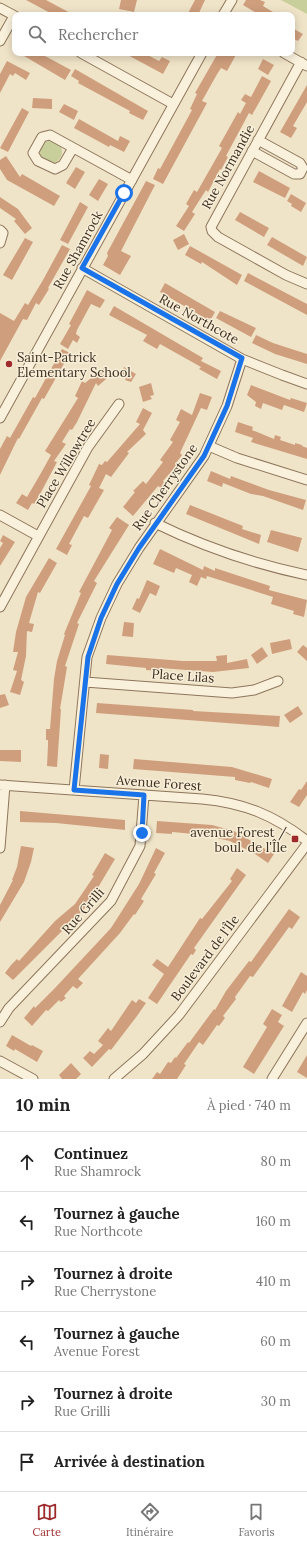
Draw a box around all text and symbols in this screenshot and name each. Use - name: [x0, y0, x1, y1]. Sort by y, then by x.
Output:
- search box: [12, 12, 295, 56]
- icon: search: [26, 23, 48, 45]
- text: Rechercher: [58, 25, 138, 44]
- street label: Rue Normandie: [198, 122, 258, 212]
- route start: [115, 184, 133, 202]
- street label: Rue Shamrock: [49, 208, 107, 292]
- street label: Rue Northcote: [156, 290, 242, 348]
- place label: Saint-Patrick Elementary School: [17, 349, 131, 381]
- marker: Saint-Patrick Elementary School: [4, 359, 14, 369]
- street label: Place Willowtree: [33, 415, 99, 511]
- street label: Rue Cherrystone: [129, 440, 201, 534]
- street label: Place Lilas: [151, 665, 215, 687]
- street label: Avenue Forest: [115, 771, 202, 794]
- route end: [133, 824, 151, 842]
- place label: avenue Forest / boul. de l'Île: [190, 824, 287, 856]
- marker: avenue Forest / boul. de l'Île: [290, 834, 300, 844]
- street label: Rue Grilli: [58, 884, 108, 938]
- street label: Boulevard de l'Île: [166, 911, 243, 1004]
- text: 10 min: [16, 1094, 70, 1116]
- text: À pied · 740 m: [207, 1097, 291, 1114]
- text: Continuez: [54, 1144, 128, 1163]
- icon: ahead: [16, 1151, 38, 1173]
- text: 80 m: [261, 1153, 291, 1170]
- text: Rue Shamrock: [54, 1163, 141, 1180]
- text: Tournez à gauche: [54, 1204, 180, 1223]
- icon: left: [16, 1211, 38, 1233]
- text: 160 m: [256, 1213, 291, 1230]
- text: Rue Northcote: [54, 1223, 143, 1240]
- text: Tournez à droite: [54, 1264, 173, 1283]
- icon: right: [16, 1271, 38, 1293]
- text: 410 m: [256, 1273, 291, 1290]
- text: Rue Cherrystone: [54, 1283, 156, 1300]
- text: Tournez à gauche: [54, 1324, 180, 1343]
- icon: left: [16, 1331, 38, 1353]
- text: 60 m: [260, 1333, 291, 1350]
- text: Avenue Forest: [54, 1343, 140, 1360]
- text: Tournez à droite: [54, 1384, 173, 1403]
- icon: right: [16, 1391, 38, 1413]
- text: 30 m: [261, 1393, 291, 1410]
- text: Rue Grilli: [54, 1403, 110, 1420]
- icon: arrive: [16, 1451, 38, 1473]
- text: Arrivée à destination: [54, 1452, 205, 1471]
- tab: Carte: [32, 1501, 61, 1539]
- tab: Itinéraire: [126, 1501, 174, 1539]
- tab: Favoris: [238, 1501, 275, 1539]

